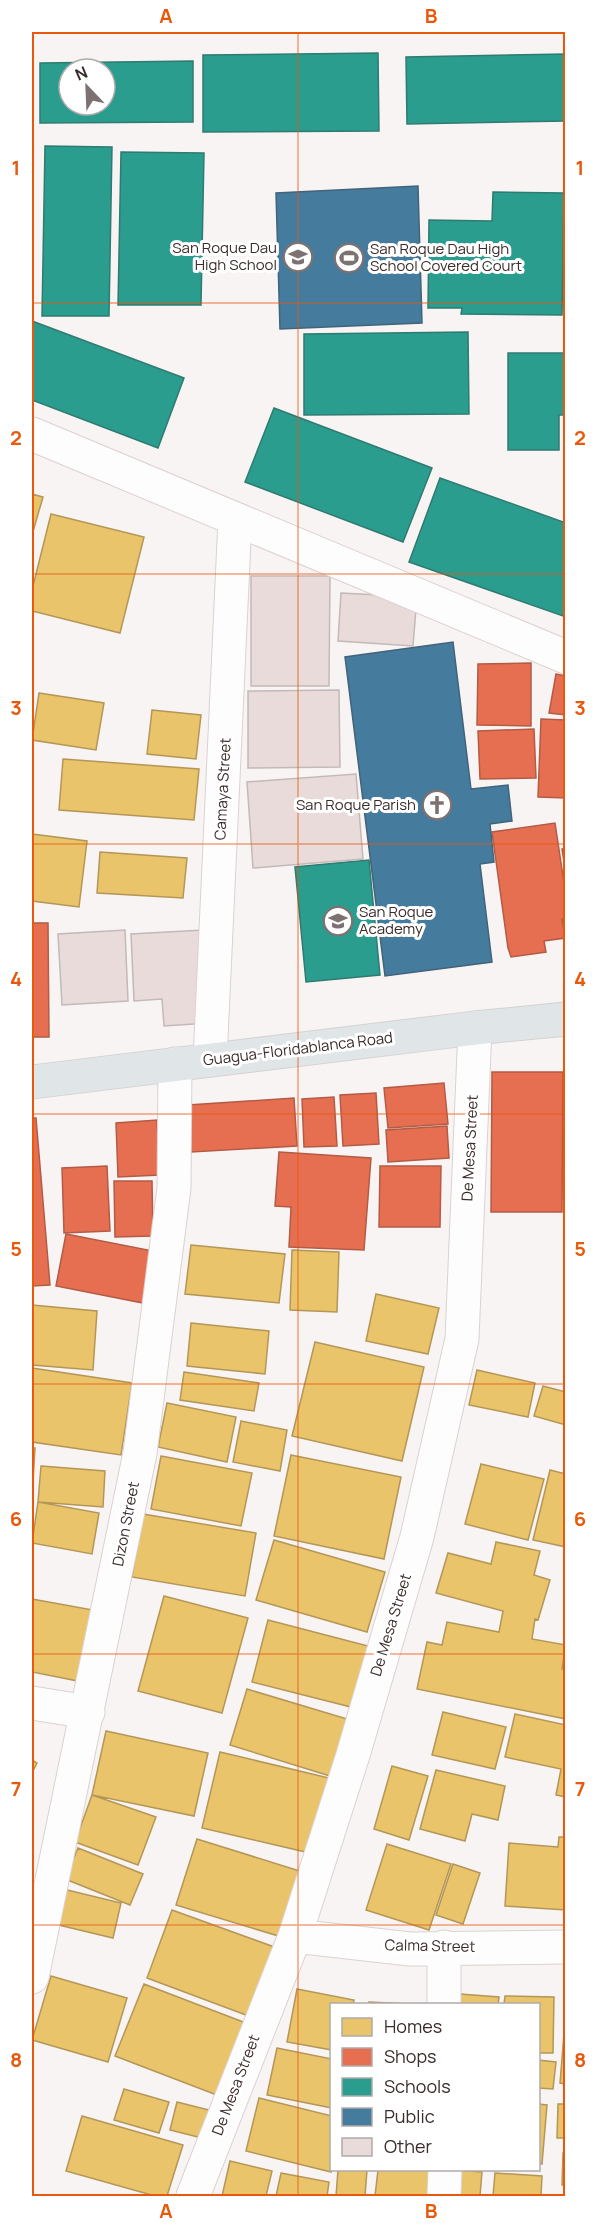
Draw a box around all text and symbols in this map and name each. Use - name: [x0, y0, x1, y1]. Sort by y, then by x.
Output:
- text: A: [159, 2, 173, 29]
- text: B: [425, 2, 438, 29]
- north arrow: [57, 57, 117, 117]
- text: N: [72, 61, 91, 86]
- text: 1: [12, 154, 20, 181]
- text: 1: [576, 154, 584, 181]
- place label: San Roque Dau High School: [172, 237, 277, 275]
- place label: San Roque Dau High School Covered Court: [370, 238, 522, 276]
- school or university icon: San Roque Dau High School: [282, 241, 314, 273]
- sports icon: San Roque Dau High School Covered Court: [333, 242, 365, 274]
- text: 2: [10, 424, 22, 451]
- text: 2: [574, 424, 586, 451]
- text: 3: [10, 694, 22, 721]
- text: 3: [574, 694, 586, 721]
- street label: Camaya Street: [209, 737, 236, 841]
- church icon: San Roque Parish: [421, 789, 453, 821]
- place label: San Roque Parish: [296, 794, 416, 815]
- place label: San Roque Academy: [359, 901, 434, 939]
- school or university icon: San Roque Academy: [322, 905, 354, 937]
- text: 4: [10, 965, 22, 992]
- text: 4: [574, 965, 586, 992]
- street label: Guagua-Floridablanca Road: [202, 1026, 394, 1071]
- street label: De Mesa Street: [456, 1094, 483, 1202]
- text: 5: [10, 1235, 22, 1262]
- text: 5: [574, 1235, 586, 1262]
- street label: Dizon Street: [107, 1480, 144, 1568]
- text: 6: [10, 1505, 22, 1532]
- text: 6: [574, 1505, 586, 1532]
- street label: De Mesa Street: [365, 1571, 416, 1679]
- text: 7: [11, 1775, 21, 1802]
- text: 7: [575, 1775, 585, 1802]
- street label: Calma Street: [384, 1934, 476, 1957]
- legend: [330, 2003, 540, 2171]
- text: Homes: [384, 2014, 442, 2038]
- street label: De Mesa Street: [207, 2031, 264, 2138]
- text: Shops: [384, 2044, 436, 2068]
- text: 8: [10, 2046, 22, 2073]
- text: 8: [574, 2046, 586, 2073]
- text: Schools: [384, 2074, 451, 2098]
- text: Public: [384, 2104, 435, 2128]
- text: Other: [384, 2134, 432, 2158]
- text: A: [159, 2197, 173, 2224]
- text: B: [425, 2197, 438, 2224]

